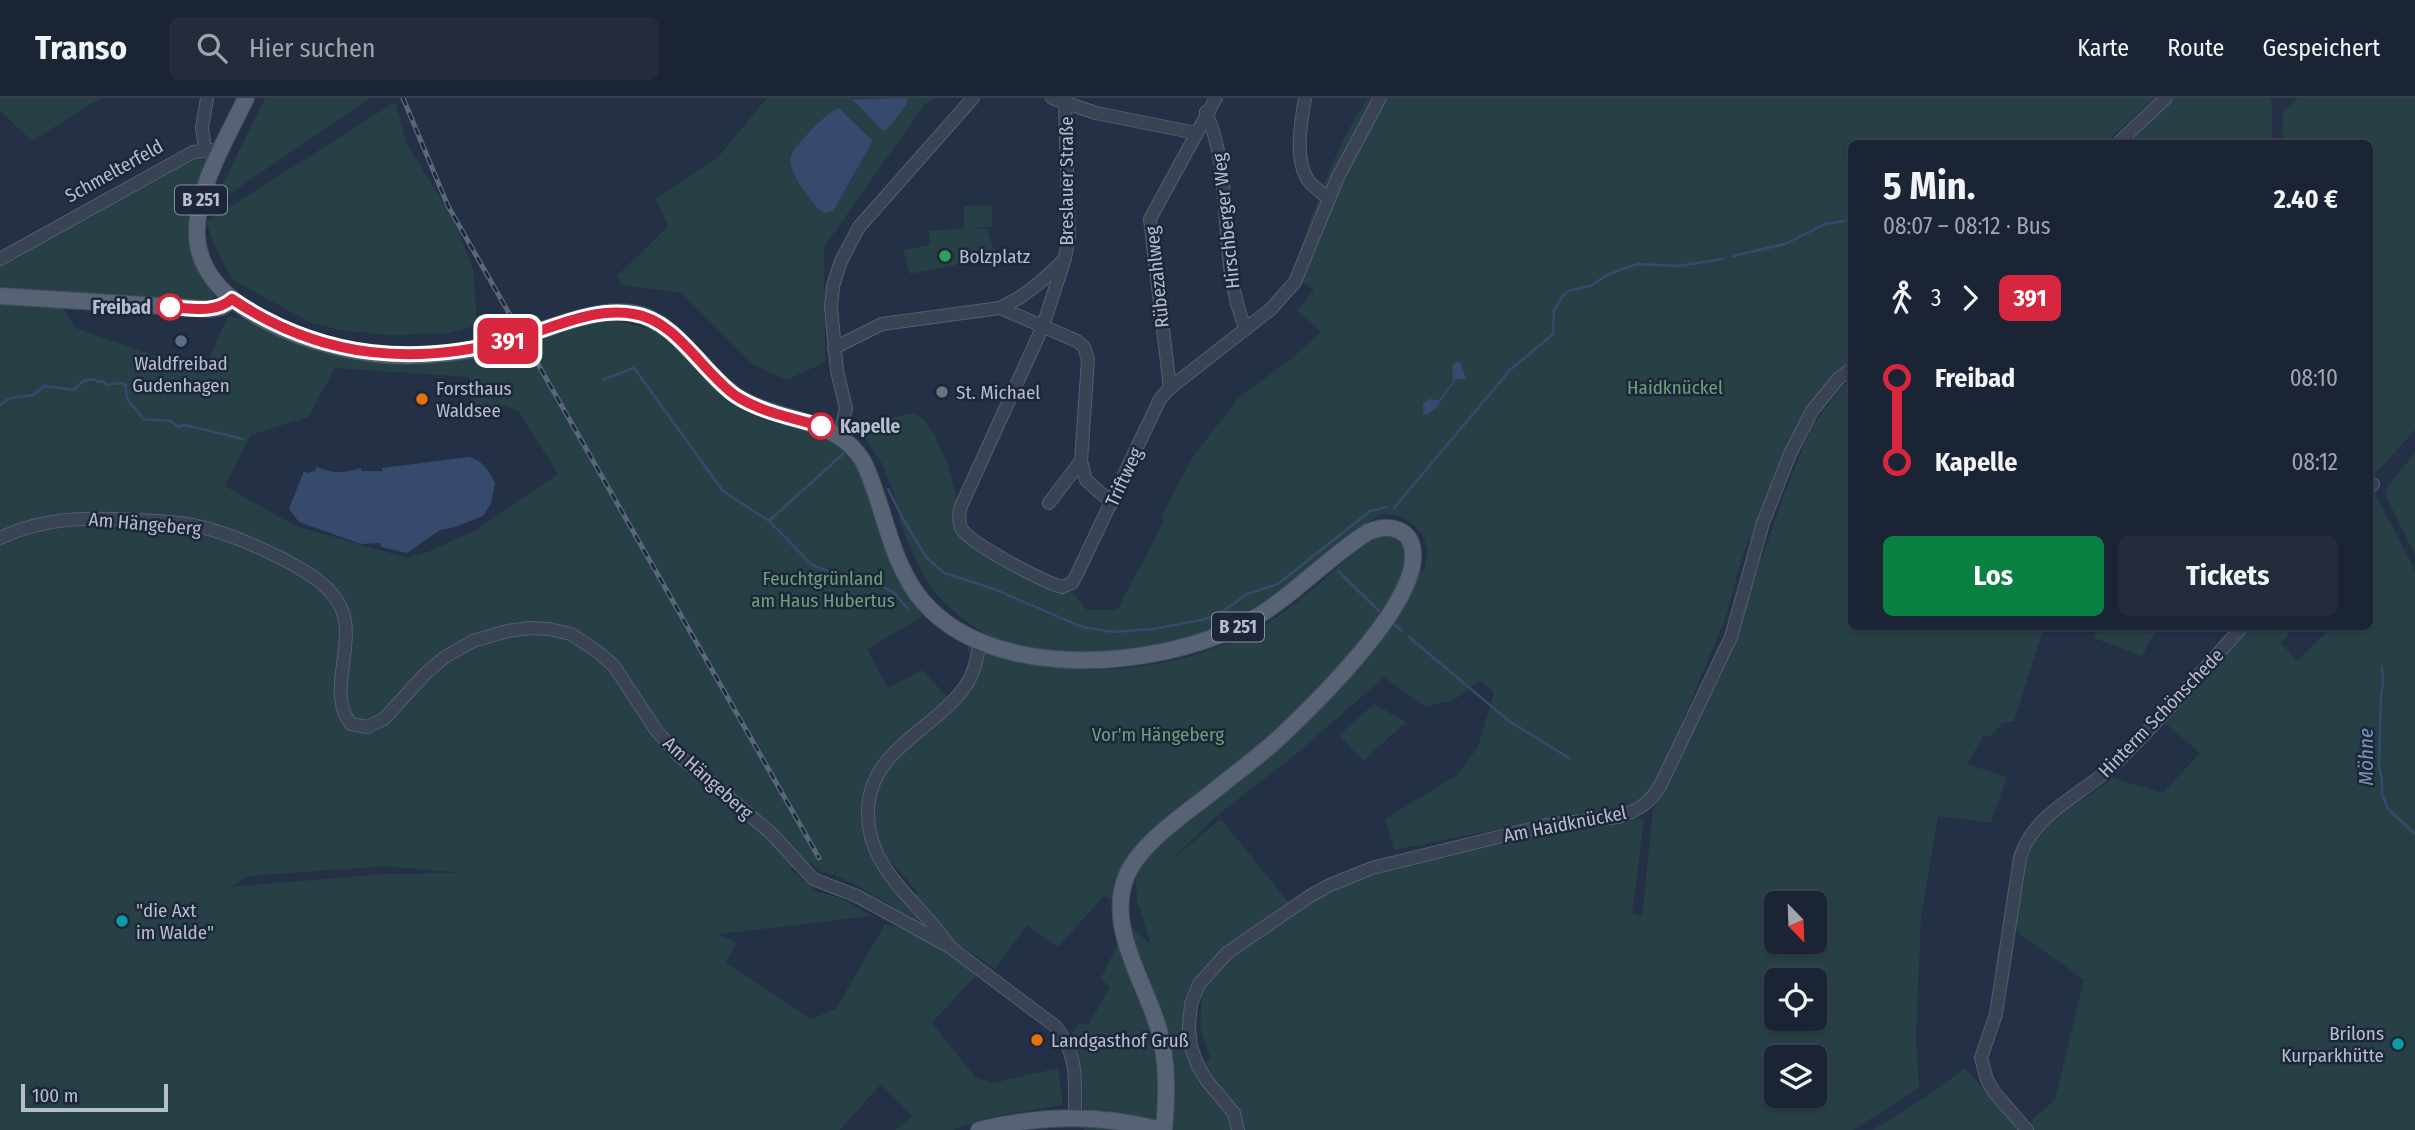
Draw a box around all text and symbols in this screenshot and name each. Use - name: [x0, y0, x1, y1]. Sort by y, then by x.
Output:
- search box: [169, 17, 659, 80]
- text: Transo: [35, 28, 127, 68]
- icon: search: [193, 29, 231, 67]
- text: Hier suchen: [249, 33, 376, 64]
- text: Karte: [2077, 34, 2129, 62]
- text: Route: [2167, 34, 2224, 62]
- text: Gespeichert: [2262, 34, 2380, 62]
- street label: Breslauer Straße: [1055, 116, 1078, 246]
- street label: Schmelterfeld: [61, 135, 167, 207]
- street label: Hirschberger Weg: [1207, 152, 1245, 290]
- text: 5 Min.: [1883, 163, 1975, 209]
- text: 2.40 €: [2274, 184, 2338, 215]
- road number: B 251: [175, 186, 227, 214]
- text: 08:07 – 08:12 · Bus: [1883, 212, 2051, 240]
- street label: Rübezahlweg: [1140, 225, 1174, 329]
- place label: Bolzplatz: [959, 245, 1031, 268]
- marker: Bolzplatz: [937, 248, 953, 264]
- icon: walk: [1883, 279, 1921, 317]
- icon: forward: [1951, 279, 1989, 317]
- text: 3: [1931, 284, 1941, 312]
- text: 391: [2013, 284, 2047, 312]
- marker: Freibad: [157, 294, 183, 320]
- place label: Freibad: [92, 296, 151, 319]
- line badge: 391: [468, 318, 548, 364]
- text: 391: [491, 327, 525, 355]
- marker: Waldfreibad Gudenhagen: [173, 333, 189, 349]
- place label: Waldfreibad Gudenhagen: [132, 352, 230, 397]
- text: Freibad: [1935, 363, 2015, 394]
- text: 08:10: [2290, 364, 2338, 392]
- park label: Haidknückel: [1627, 376, 1723, 399]
- place label: Forsthaus Waldsee: [436, 377, 512, 422]
- place label: St. Michael: [956, 381, 1040, 404]
- marker: St. Michael: [934, 384, 950, 400]
- marker: Forsthaus Waldsee: [414, 391, 430, 407]
- marker: Kapelle: [808, 413, 834, 439]
- place label: Kapelle: [840, 415, 901, 438]
- street label: Triftweg: [1100, 444, 1148, 510]
- text: Kapelle: [1935, 447, 2017, 478]
- text: 08:12: [2291, 448, 2338, 476]
- street label: Am Hängeberg: [88, 508, 202, 540]
- button: Los: [1883, 536, 2104, 616]
- button: Tickets: [2118, 536, 2338, 616]
- park label: Feuchtgrünland am Haus Hubertus: [751, 567, 895, 612]
- road number: B 251: [1212, 612, 1264, 642]
- street label: Hinterm Schönschede: [2094, 644, 2228, 782]
- park label: Vor'm Hängeberg: [1092, 723, 1224, 746]
- water label: Möhne: [2353, 728, 2379, 786]
- street label: Am Hängeberg: [658, 732, 758, 824]
- street label: Am Haidknückel: [1502, 801, 1628, 847]
- north arrow: [1764, 891, 1827, 954]
- map controls: [1764, 891, 1827, 1108]
- place label: "die Axt im Walde": [136, 899, 214, 944]
- marker: "die Axt im Walde": [114, 913, 130, 929]
- button: locate: [1764, 968, 1827, 1031]
- place label: Brilons Kurparkhütte: [2281, 1022, 2384, 1067]
- place label: Landgasthof Gruß: [1051, 1029, 1189, 1052]
- marker: Landgasthof Gruß: [1029, 1032, 1045, 1048]
- marker: Brilons Kurparkhütte: [2390, 1036, 2406, 1052]
- button: layers: [1764, 1045, 1827, 1108]
- scale bar: [21, 1081, 168, 1113]
- text: 100 m: [32, 1084, 78, 1107]

